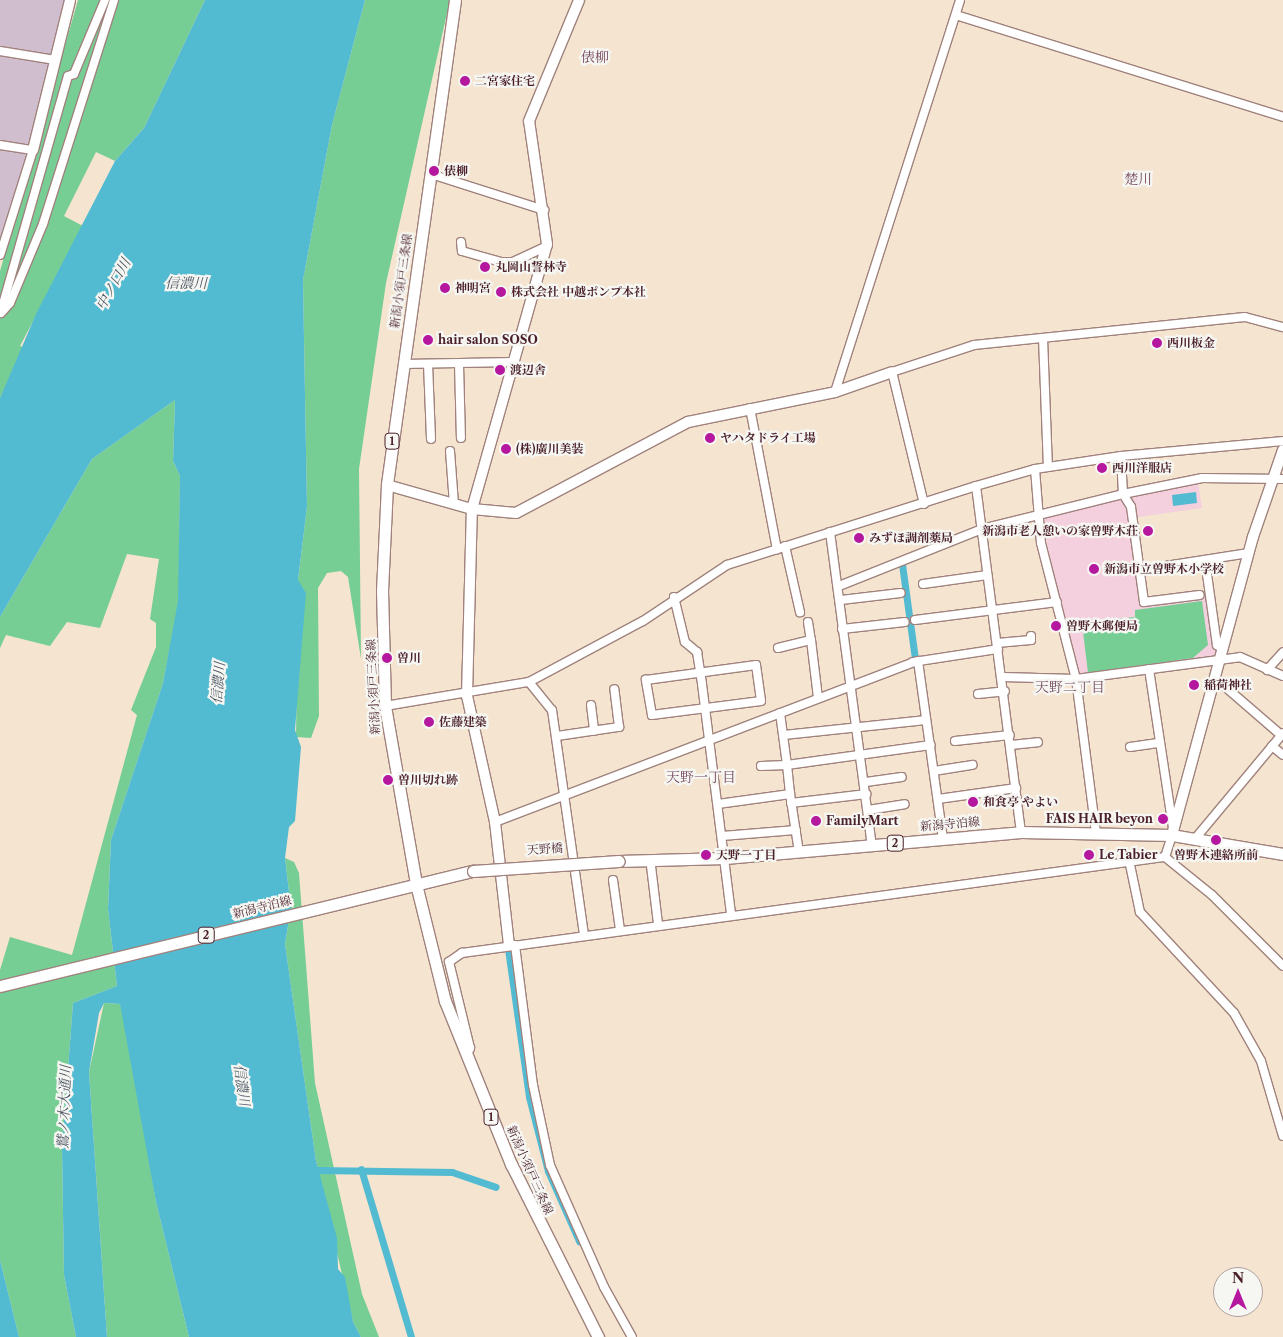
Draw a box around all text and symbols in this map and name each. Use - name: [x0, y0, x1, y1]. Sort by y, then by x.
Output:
- district label: 俵柳: [581, 49, 609, 65]
- place label: 二宮家住宅: [475, 74, 535, 88]
- marker: 二宮家住宅: [459, 75, 471, 87]
- place label: 俵柳: [444, 164, 468, 178]
- marker: 俵柳: [428, 165, 440, 177]
- district label: 楚川: [1124, 171, 1152, 187]
- street label: 新潟小須戸三条線: [387, 232, 415, 330]
- water label: 中ノ口川: [92, 255, 134, 313]
- place label: 丸岡山誓林寺: [495, 260, 567, 274]
- marker: 丸岡山誓林寺: [479, 261, 491, 273]
- water label: 信濃川: [165, 275, 207, 291]
- place label: 神明宮: [455, 281, 491, 295]
- marker: 神明宮: [439, 282, 451, 294]
- place label: 株式会社 中越ポンプ本社: [511, 285, 646, 299]
- marker: 株式会社 中越ポンプ本社: [495, 286, 507, 298]
- place label: hair salon SOSO: [438, 333, 538, 347]
- marker: hair salon SOSO: [422, 334, 434, 346]
- place label: 西川板金: [1167, 336, 1215, 350]
- marker: 西川板金: [1151, 337, 1163, 349]
- place label: 渡辺舎: [510, 363, 546, 377]
- marker: 渡辺舎: [494, 364, 506, 376]
- place label: ヤハタドライ工場: [720, 431, 816, 445]
- road number: 1: [384, 432, 400, 450]
- marker: ヤハタドライ工場: [704, 432, 716, 444]
- place label: (株)廣川美装: [516, 442, 583, 456]
- marker: (株)廣川美装: [500, 443, 512, 455]
- place label: 西川洋服店: [1112, 461, 1172, 475]
- marker: 西川洋服店: [1096, 462, 1108, 474]
- place label: 新潟市老人憩いの家曽野木荘: [982, 524, 1138, 538]
- marker: 新潟市老人憩いの家曽野木荘: [1142, 525, 1154, 537]
- place label: みずほ調剤薬局: [869, 531, 953, 545]
- marker: みずほ調剤薬局: [853, 532, 865, 544]
- place label: 新潟市立曽野木小学校: [1104, 562, 1224, 576]
- marker: 新潟市立曽野木小学校: [1088, 563, 1100, 575]
- place label: 曽野木郵便局: [1066, 619, 1138, 633]
- marker: 曽野木郵便局: [1050, 620, 1062, 632]
- street label: 新潟小須戸三条線: [363, 639, 383, 735]
- place label: 曽川: [397, 651, 421, 665]
- marker: 曽川: [381, 652, 393, 664]
- water label: 信濃川: [208, 661, 228, 705]
- place label: 稲荷神社: [1204, 678, 1252, 692]
- district label: 天野二丁目: [1035, 679, 1105, 695]
- marker: 稲荷神社: [1188, 679, 1200, 691]
- place label: 佐藤建築: [439, 715, 487, 729]
- marker: 佐藤建築: [423, 716, 435, 728]
- district label: 天野一丁目: [666, 769, 736, 785]
- place label: 曽川切れ跡: [398, 773, 458, 787]
- marker: 曽川切れ跡: [382, 774, 394, 786]
- place label: 和食亭 やよい: [983, 795, 1058, 809]
- marker: 和食亭 やよい: [967, 796, 979, 808]
- place label: FAIS HAIR beyon: [1045, 812, 1153, 826]
- marker: FAIS HAIR beyon: [1157, 813, 1169, 825]
- place label: FamilyMart: [826, 814, 898, 828]
- street label: 新潟寺泊線: [919, 814, 981, 834]
- marker: FamilyMart: [810, 815, 822, 827]
- road number: 2: [886, 834, 904, 851]
- marker: 曽野木連絡所前: [1210, 834, 1222, 846]
- street label: 天野橋: [527, 841, 563, 857]
- place label: 天野一丁目: [716, 848, 776, 862]
- place label: Le Tabier: [1099, 848, 1158, 862]
- place label: 曽野木連絡所前: [1174, 848, 1258, 862]
- marker: 天野一丁目: [700, 849, 712, 861]
- marker: Le Tabier: [1083, 849, 1095, 861]
- street label: 新潟寺泊線: [231, 893, 293, 921]
- road number: 2: [197, 926, 215, 944]
- water label: 信濃川: [231, 1063, 253, 1107]
- water label: 鷲ノ木大通川: [54, 1065, 74, 1149]
- road number: 1: [484, 1108, 498, 1126]
- street label: 新潟小須戸三条線: [504, 1123, 556, 1217]
- north arrow: [1213, 1267, 1263, 1317]
- text: N: [1232, 1269, 1244, 1287]

